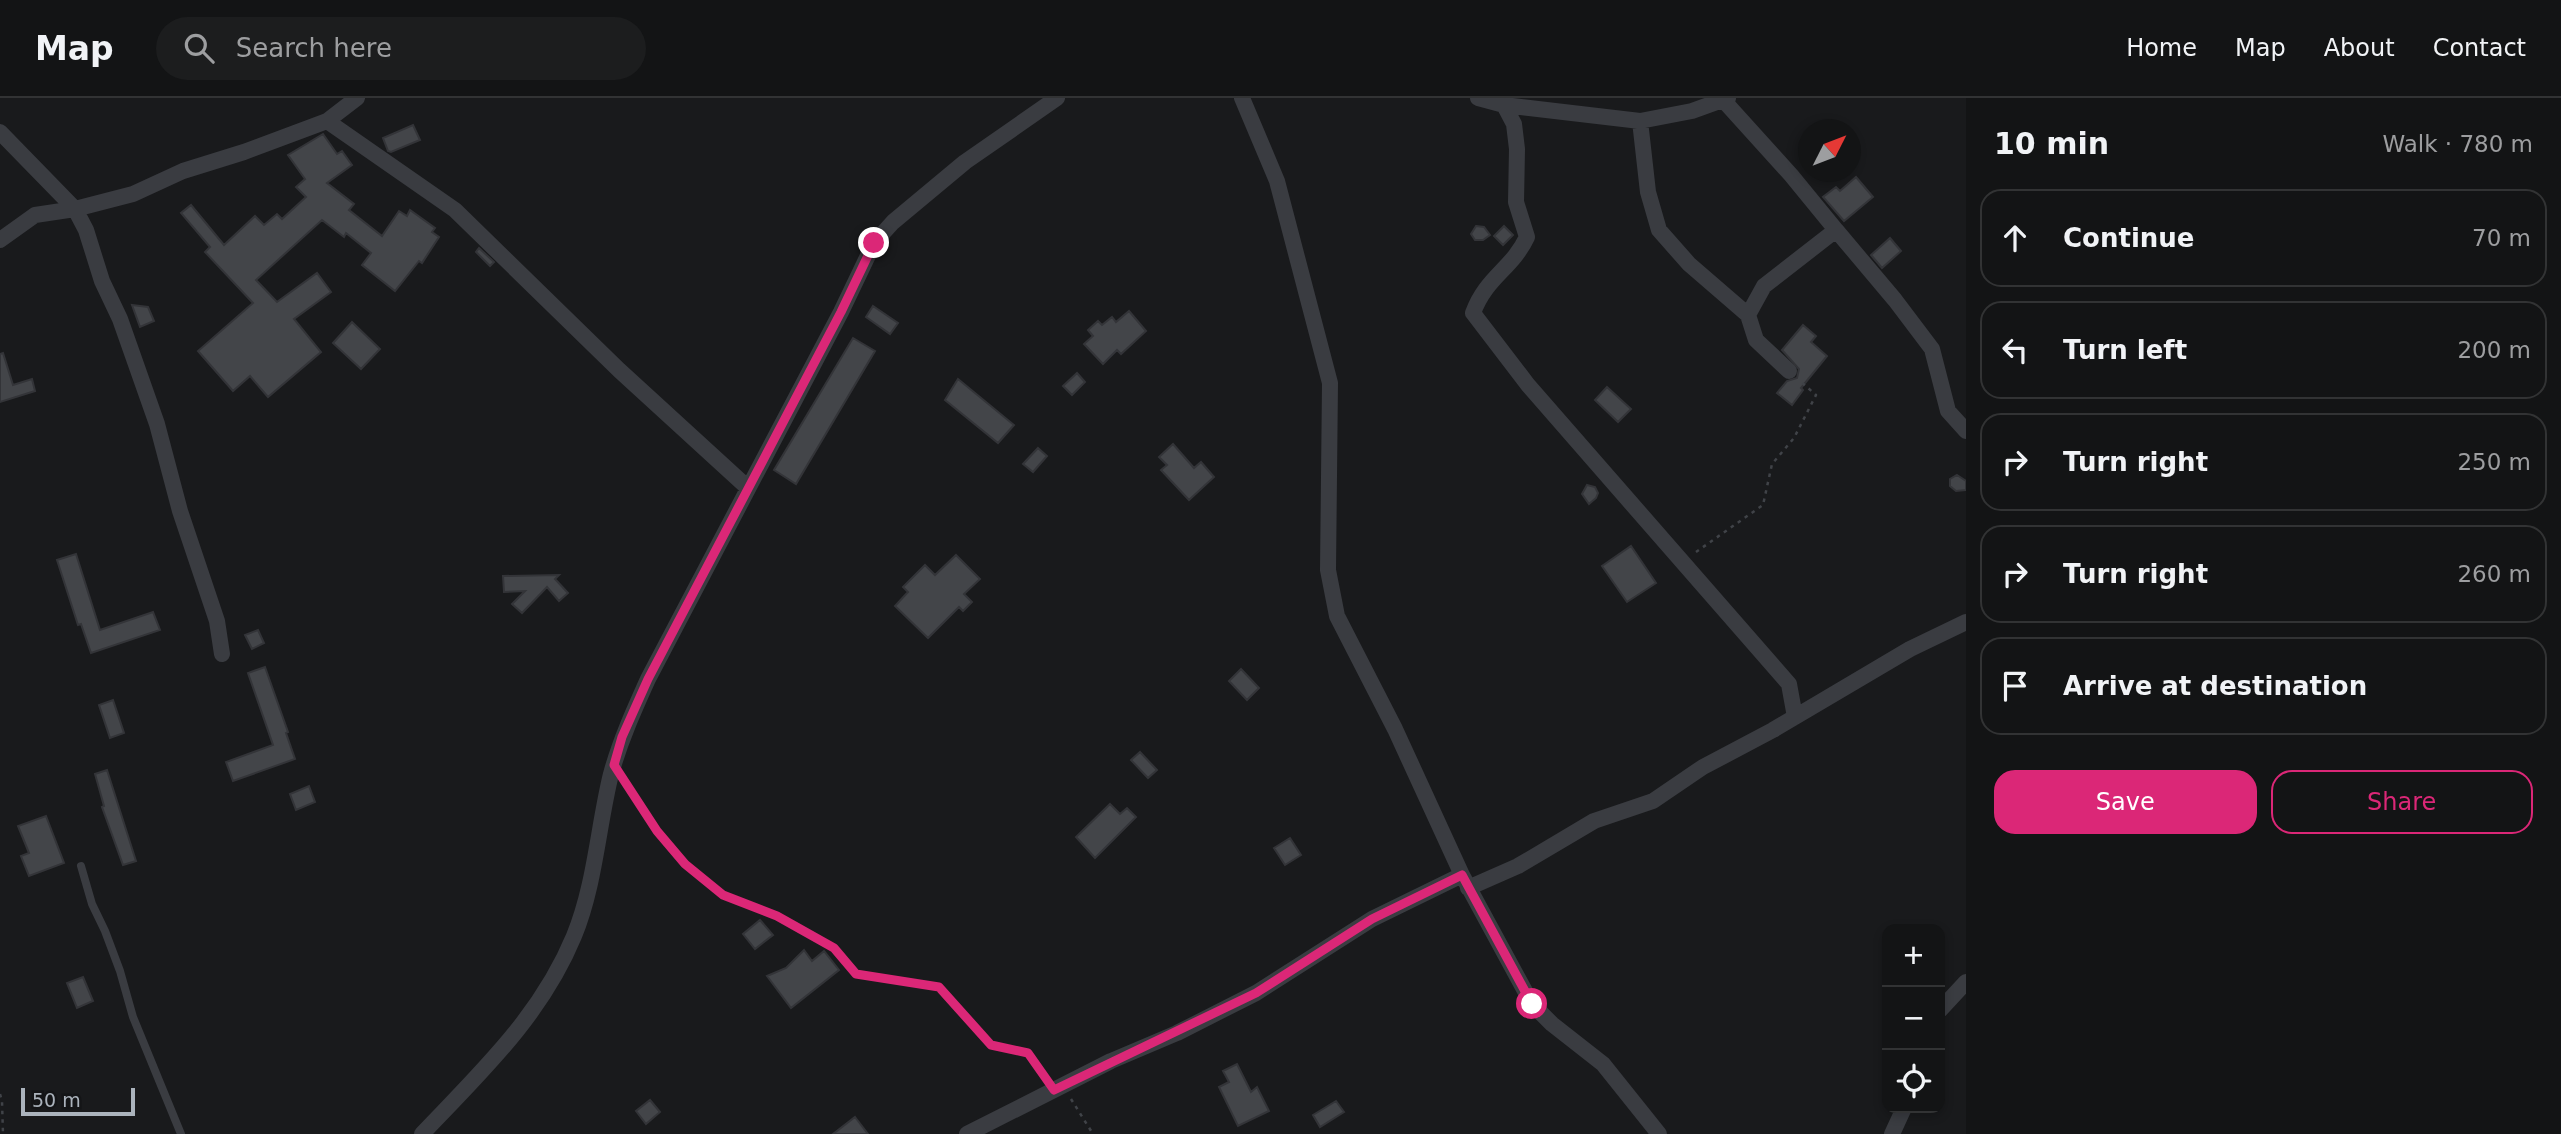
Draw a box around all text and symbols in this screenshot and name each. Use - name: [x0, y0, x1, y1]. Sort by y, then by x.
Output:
- search box: [156, 17, 646, 80]
- text: Map: [35, 29, 114, 68]
- icon: search: [180, 29, 218, 67]
- text: Search here: [236, 33, 392, 63]
- text: Home: [2126, 34, 2197, 62]
- text: Map: [2235, 34, 2286, 62]
- text: About: [2324, 34, 2395, 62]
- text: Contact: [2433, 34, 2526, 62]
- north arrow: [1798, 119, 1861, 182]
- text: 10 min: [1994, 126, 2109, 161]
- text: Walk · 780 m: [2382, 131, 2533, 157]
- icon: ahead: [1996, 219, 2034, 257]
- text: Continue: [2063, 223, 2194, 253]
- text: 70 m: [2472, 225, 2531, 251]
- route end: [858, 227, 889, 258]
- icon: left: [1996, 331, 2034, 369]
- text: Turn left: [2063, 335, 2187, 365]
- text: 200 m: [2457, 337, 2531, 363]
- icon: right: [1996, 443, 2034, 481]
- text: Turn right: [2063, 447, 2208, 477]
- text: 250 m: [2457, 449, 2531, 475]
- icon: right: [1996, 555, 2034, 593]
- text: Turn right: [2063, 559, 2208, 589]
- text: 260 m: [2457, 561, 2531, 587]
- icon: arrive: [1996, 667, 2034, 705]
- text: Arrive at destination: [2063, 671, 2367, 701]
- button: Save: [1994, 770, 2257, 834]
- button: Share: [2271, 770, 2533, 834]
- map controls: [1882, 924, 1945, 1113]
- button: +: [1882, 924, 1945, 987]
- button: −: [1882, 987, 1945, 1050]
- route start: [1516, 988, 1547, 1019]
- button: locate: [1882, 1050, 1945, 1113]
- scale bar: [21, 1085, 135, 1117]
- text: 50 m: [32, 1089, 81, 1111]

